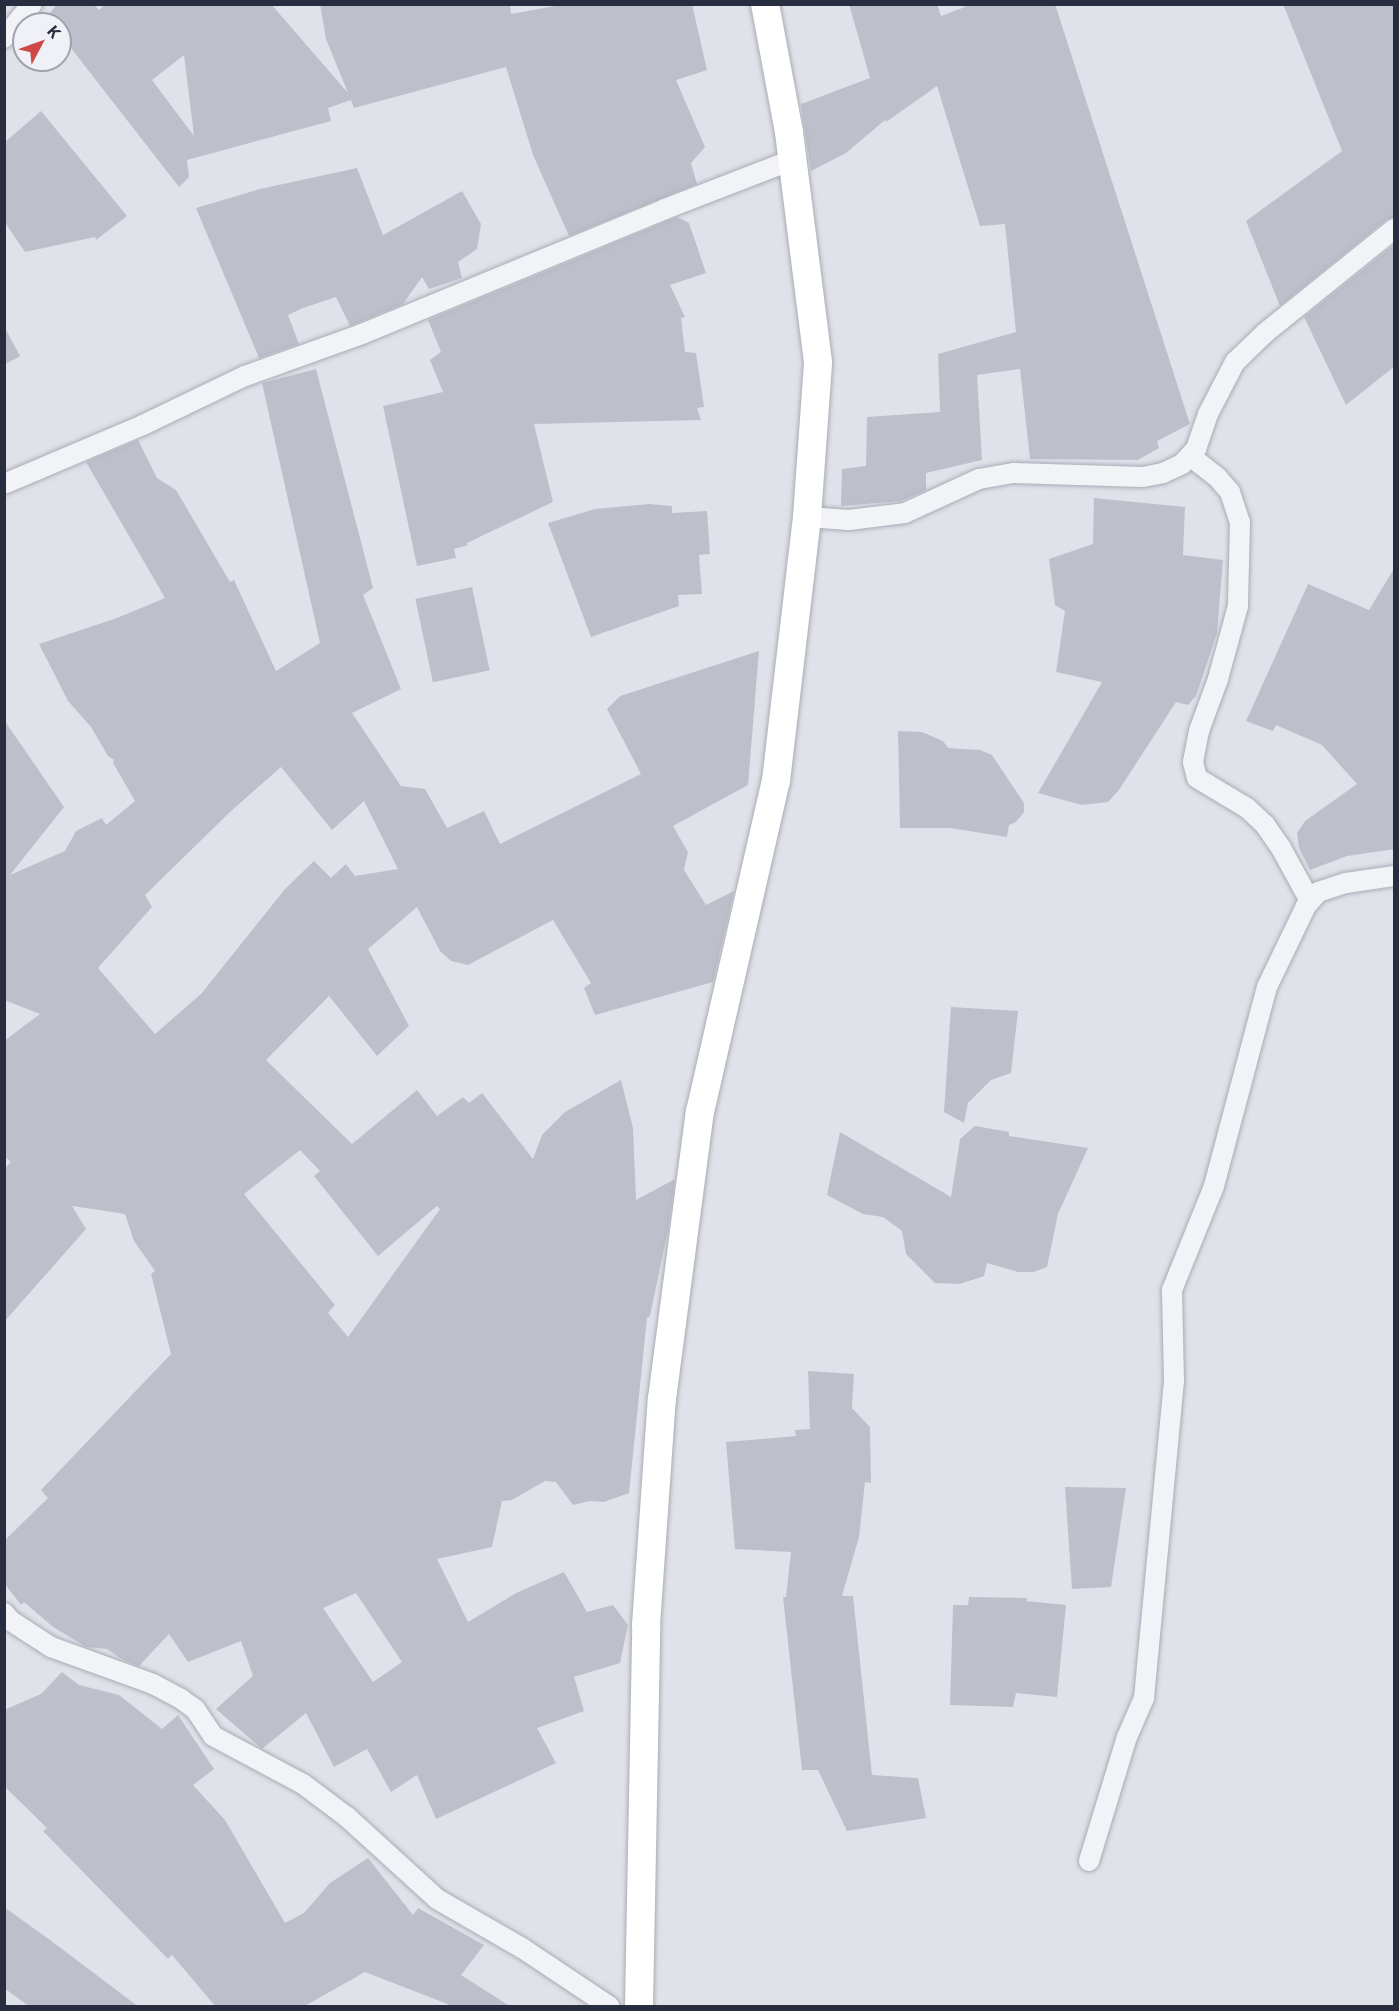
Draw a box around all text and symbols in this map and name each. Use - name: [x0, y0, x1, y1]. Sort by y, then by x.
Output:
- north arrow: [12, 12, 72, 72]
- text: K: [42, 20, 66, 43]

